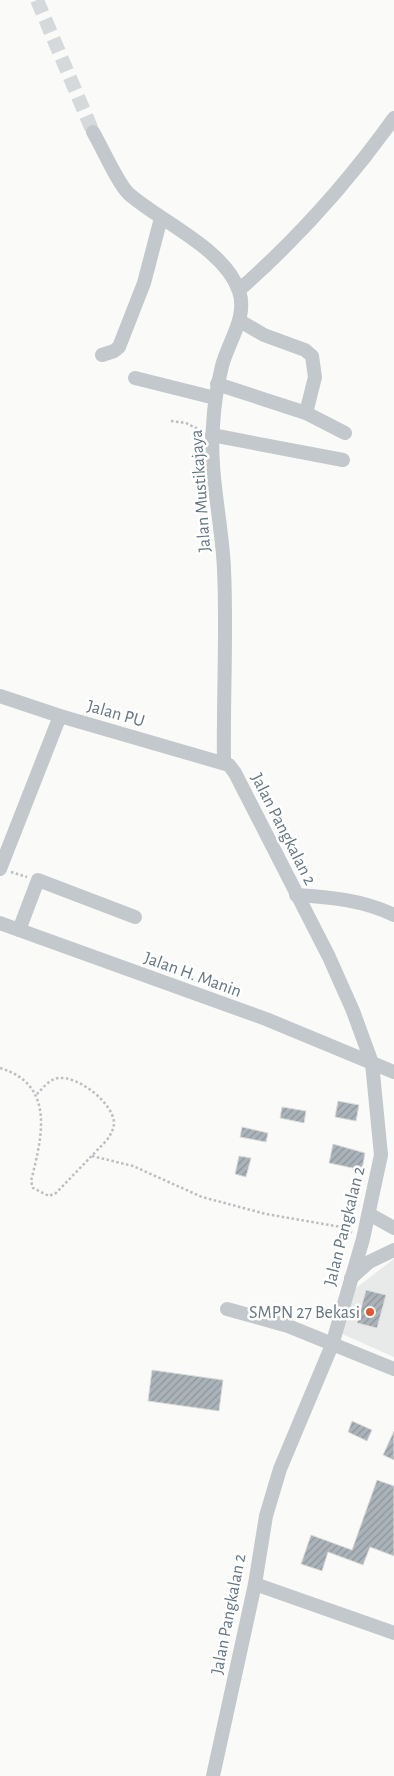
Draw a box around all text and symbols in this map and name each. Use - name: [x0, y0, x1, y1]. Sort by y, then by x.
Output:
- street label: Jalan Mustikajaya: [188, 429, 214, 553]
- street label: Jalan PU: [85, 697, 147, 731]
- street label: Jalan Pangkalan 2: [247, 771, 319, 888]
- street label: Jalan H. Manin: [141, 949, 244, 1001]
- street label: Jalan Pangkalan 2: [321, 1165, 369, 1288]
- place label: SMPN 27 Bekasi: [249, 1304, 360, 1322]
- marker: SMPN 27 Bekasi: [364, 1306, 376, 1318]
- street label: Jalan Pangkalan 2: [208, 1552, 250, 1676]

